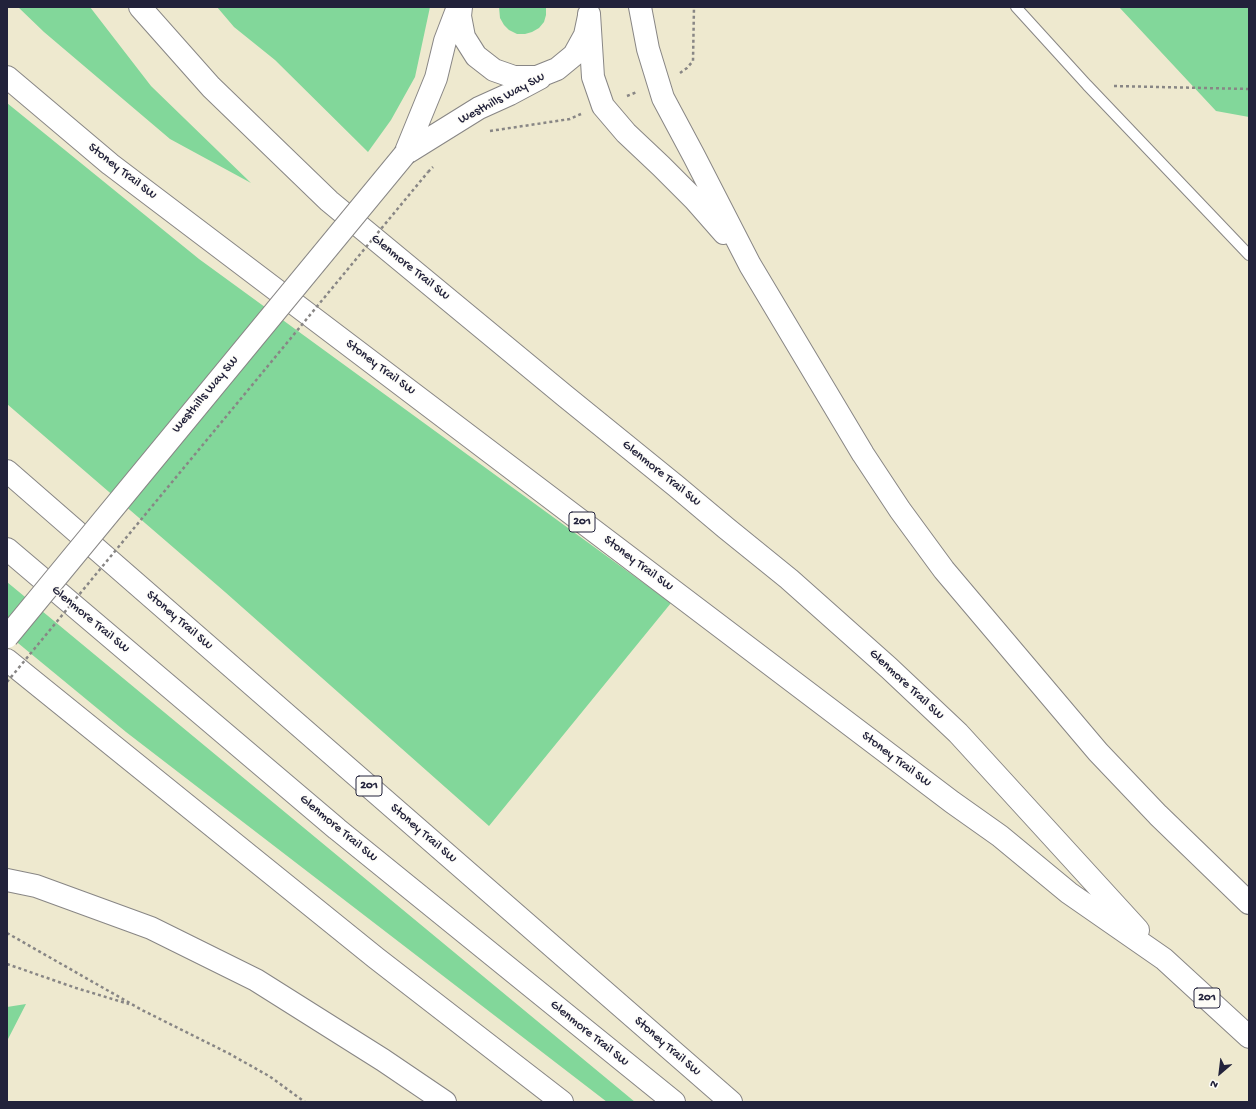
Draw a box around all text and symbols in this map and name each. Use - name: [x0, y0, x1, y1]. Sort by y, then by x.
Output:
- street label: Westhills Way SW: [456, 70, 548, 128]
- street label: Stoney Trail SW: [84, 140, 160, 204]
- street label: Glenmore Trail SW: [367, 231, 453, 305]
- street label: Stoney Trail SW: [342, 337, 418, 399]
- street label: Westhills Way SW: [169, 353, 243, 437]
- street label: Glenmore Trail SW: [618, 437, 704, 511]
- road number: 201: [569, 512, 595, 532]
- street label: Stoney Trail SW: [600, 533, 676, 595]
- street label: Glenmore Trail SW: [48, 583, 132, 657]
- street label: Stoney Trail SW: [143, 588, 215, 654]
- street label: Glenmore Trail SW: [865, 646, 947, 724]
- street label: Stoney Trail SW: [858, 729, 934, 791]
- road number: 201: [356, 776, 382, 796]
- street label: Glenmore Trail SW: [296, 792, 380, 866]
- street label: Stoney Trail SW: [387, 801, 459, 867]
- road number: 201: [1194, 988, 1220, 1008]
- street label: Glenmore Trail SW: [546, 997, 632, 1071]
- street label: Stoney Trail SW: [631, 1014, 703, 1080]
- north arrow: [1200, 1053, 1240, 1093]
- text: N: [1208, 1077, 1220, 1091]

